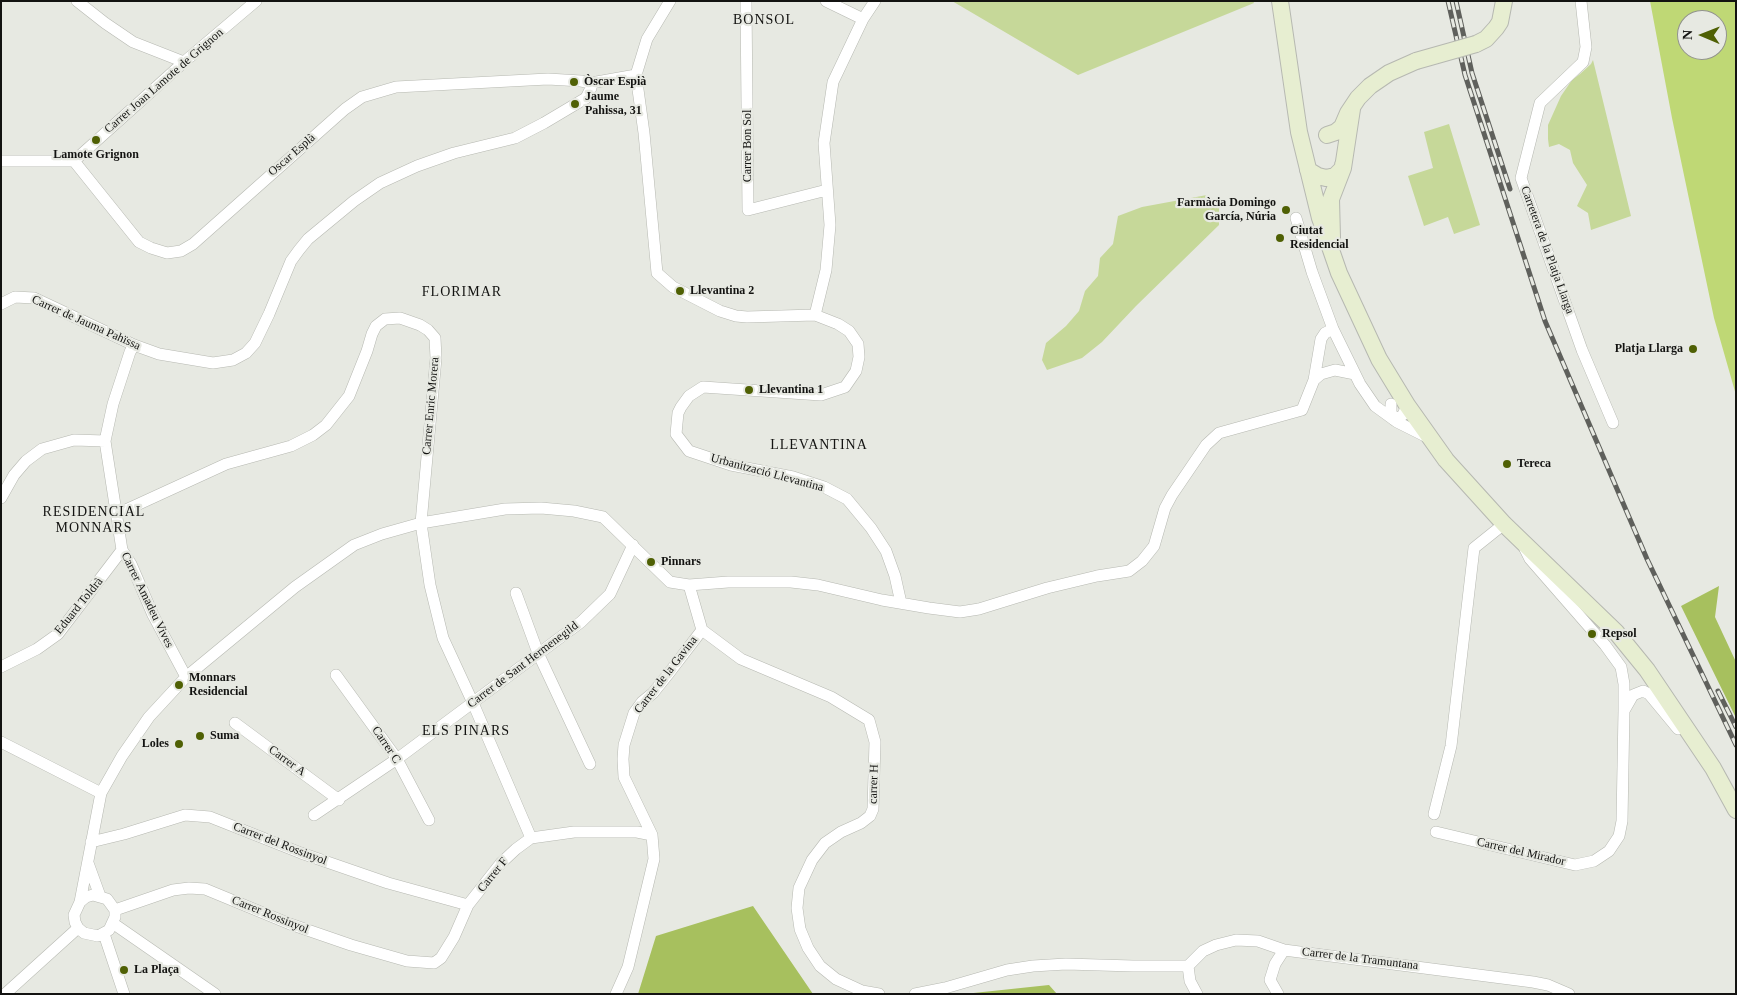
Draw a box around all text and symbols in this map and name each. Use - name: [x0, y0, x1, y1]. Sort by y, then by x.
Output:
- north arrow: [1677, 10, 1727, 60]
- district label: BONSOL: [732, 12, 796, 28]
- street label: Carrer Joan Lamote de Grignon: [102, 26, 226, 136]
- text: N: [1680, 30, 1695, 40]
- place label: Òscar Espià: [584, 75, 646, 89]
- marker: Òscar Espià: [568, 76, 580, 88]
- place label: Jaume Pahissa, 31: [585, 90, 642, 118]
- marker: Jaume Pahissa, 31: [569, 98, 581, 110]
- street label: Carrer Bon Sol: [741, 110, 755, 182]
- street label: Oscar Esplà: [266, 131, 318, 179]
- marker: Lamote Grignon: [90, 134, 102, 146]
- place label: Lamote Grignon: [53, 148, 139, 162]
- street label: Carretera de la Platja Llarga: [1517, 184, 1577, 316]
- place label: Farmàcia Domingo García, Núria: [1177, 196, 1276, 224]
- marker: Farmàcia Domingo García, Núria: [1280, 204, 1292, 216]
- place label: Ciutat Residencial: [1290, 224, 1349, 252]
- marker: Ciutat Residencial: [1274, 232, 1286, 244]
- district label: FLORIMAR: [421, 284, 503, 300]
- place label: Llevantina 2: [690, 284, 754, 298]
- marker: Llevantina 2: [674, 285, 686, 297]
- street label: Carrer de Jauma Pahïssa: [29, 293, 143, 353]
- place label: Platja Llarga: [1615, 342, 1683, 356]
- marker: Platja Llarga: [1687, 343, 1699, 355]
- street label: Carrer Enric Morera: [420, 357, 442, 455]
- place label: Llevantina 1: [759, 383, 823, 397]
- marker: Llevantina 1: [743, 384, 755, 396]
- district label: LLEVANTINA: [769, 437, 869, 453]
- street label: Urbanització Llevantina: [709, 451, 825, 495]
- place label: Tereca: [1517, 457, 1551, 471]
- marker: Tereca: [1501, 458, 1513, 470]
- district label: RESIDENCIAL MONNARS: [41, 504, 147, 536]
- street label: Carrer Amadeu Vives: [118, 550, 176, 650]
- place label: Pinnars: [661, 555, 701, 569]
- marker: Pinnars: [645, 556, 657, 568]
- street label: Eduard Toldrà: [52, 575, 106, 637]
- street label: Carrer de Sant Hermenegild: [465, 619, 581, 711]
- place label: Repsol: [1602, 627, 1637, 641]
- marker: Repsol: [1586, 628, 1598, 640]
- street label: Carrer de la Gavina: [631, 633, 701, 717]
- place label: Monnars Residencial: [189, 671, 248, 699]
- marker: Monnars Residencial: [173, 679, 185, 691]
- district label: ELS PINARS: [421, 723, 511, 739]
- street label: Carrer C: [368, 724, 404, 766]
- place label: Suma: [210, 729, 239, 743]
- marker: Suma: [194, 730, 206, 742]
- place label: Loles: [142, 737, 169, 751]
- marker: Loles: [173, 738, 185, 750]
- street label: Carrer A: [266, 743, 308, 779]
- street label: carrer H: [866, 764, 882, 804]
- street label: Carrer del Rossinyol: [231, 819, 329, 869]
- street label: Carrer del Mirador: [1475, 835, 1567, 869]
- street label: Carrer F: [475, 855, 511, 895]
- street label: Carrer Rossinyol: [229, 893, 311, 937]
- street label: Carrer de la Tramuntana: [1301, 945, 1419, 973]
- place label: La Plaça: [134, 963, 179, 977]
- marker: La Plaça: [118, 964, 130, 976]

